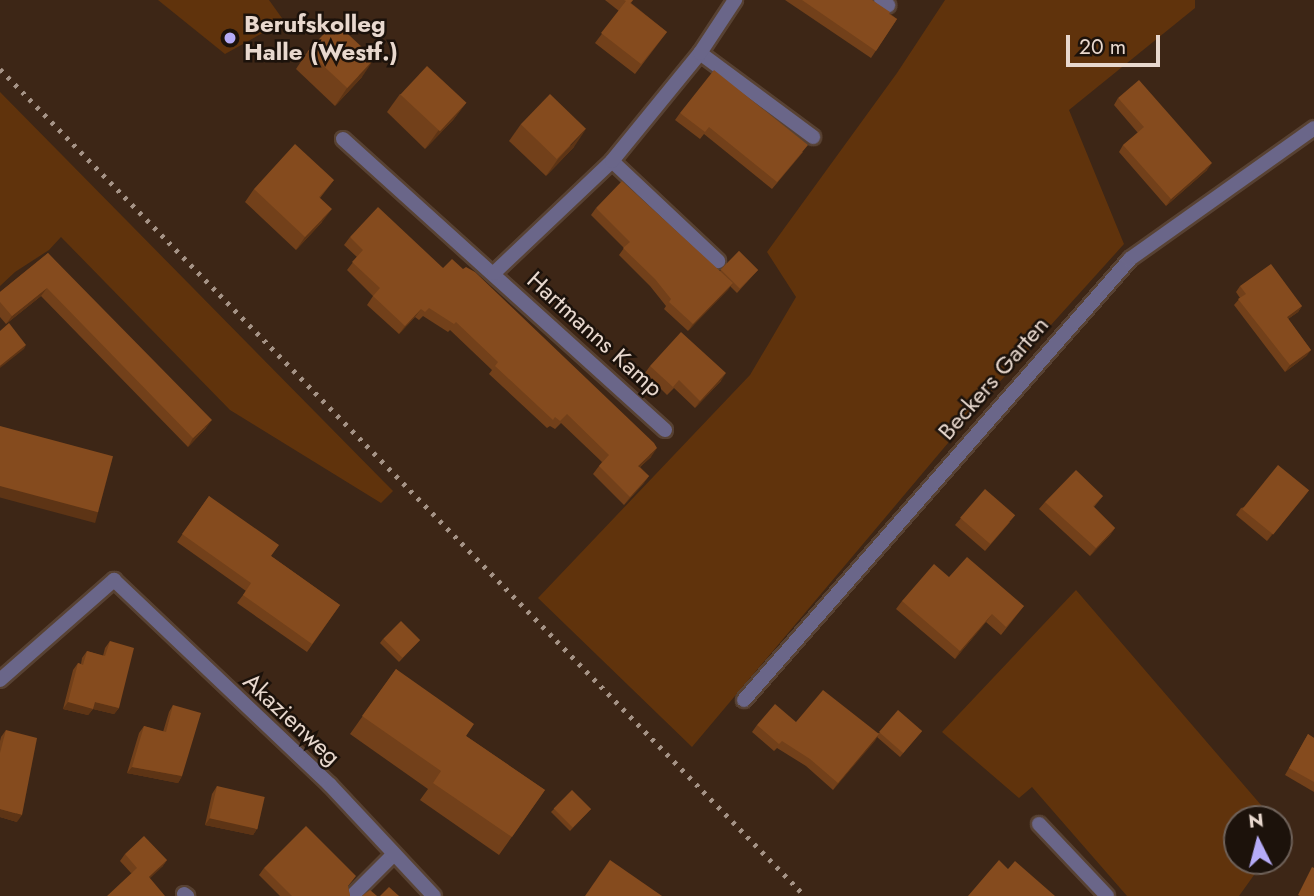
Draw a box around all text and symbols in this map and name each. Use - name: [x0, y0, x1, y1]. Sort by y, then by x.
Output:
- place label: Berufskolleg Halle (Westf.): [244, 10, 398, 66]
- scale bar: [1069, 21, 1164, 65]
- marker: Berufskolleg Halle (Westf.): [222, 30, 238, 46]
- text: 20 m: [1079, 32, 1126, 62]
- street label: Hartmanns Kamp: [521, 266, 669, 402]
- street label: Beckers Garten: [932, 310, 1054, 446]
- street label: Akazienweg: [238, 667, 346, 771]
- north arrow: [1223, 805, 1293, 875]
- text: N: [1247, 806, 1265, 835]

